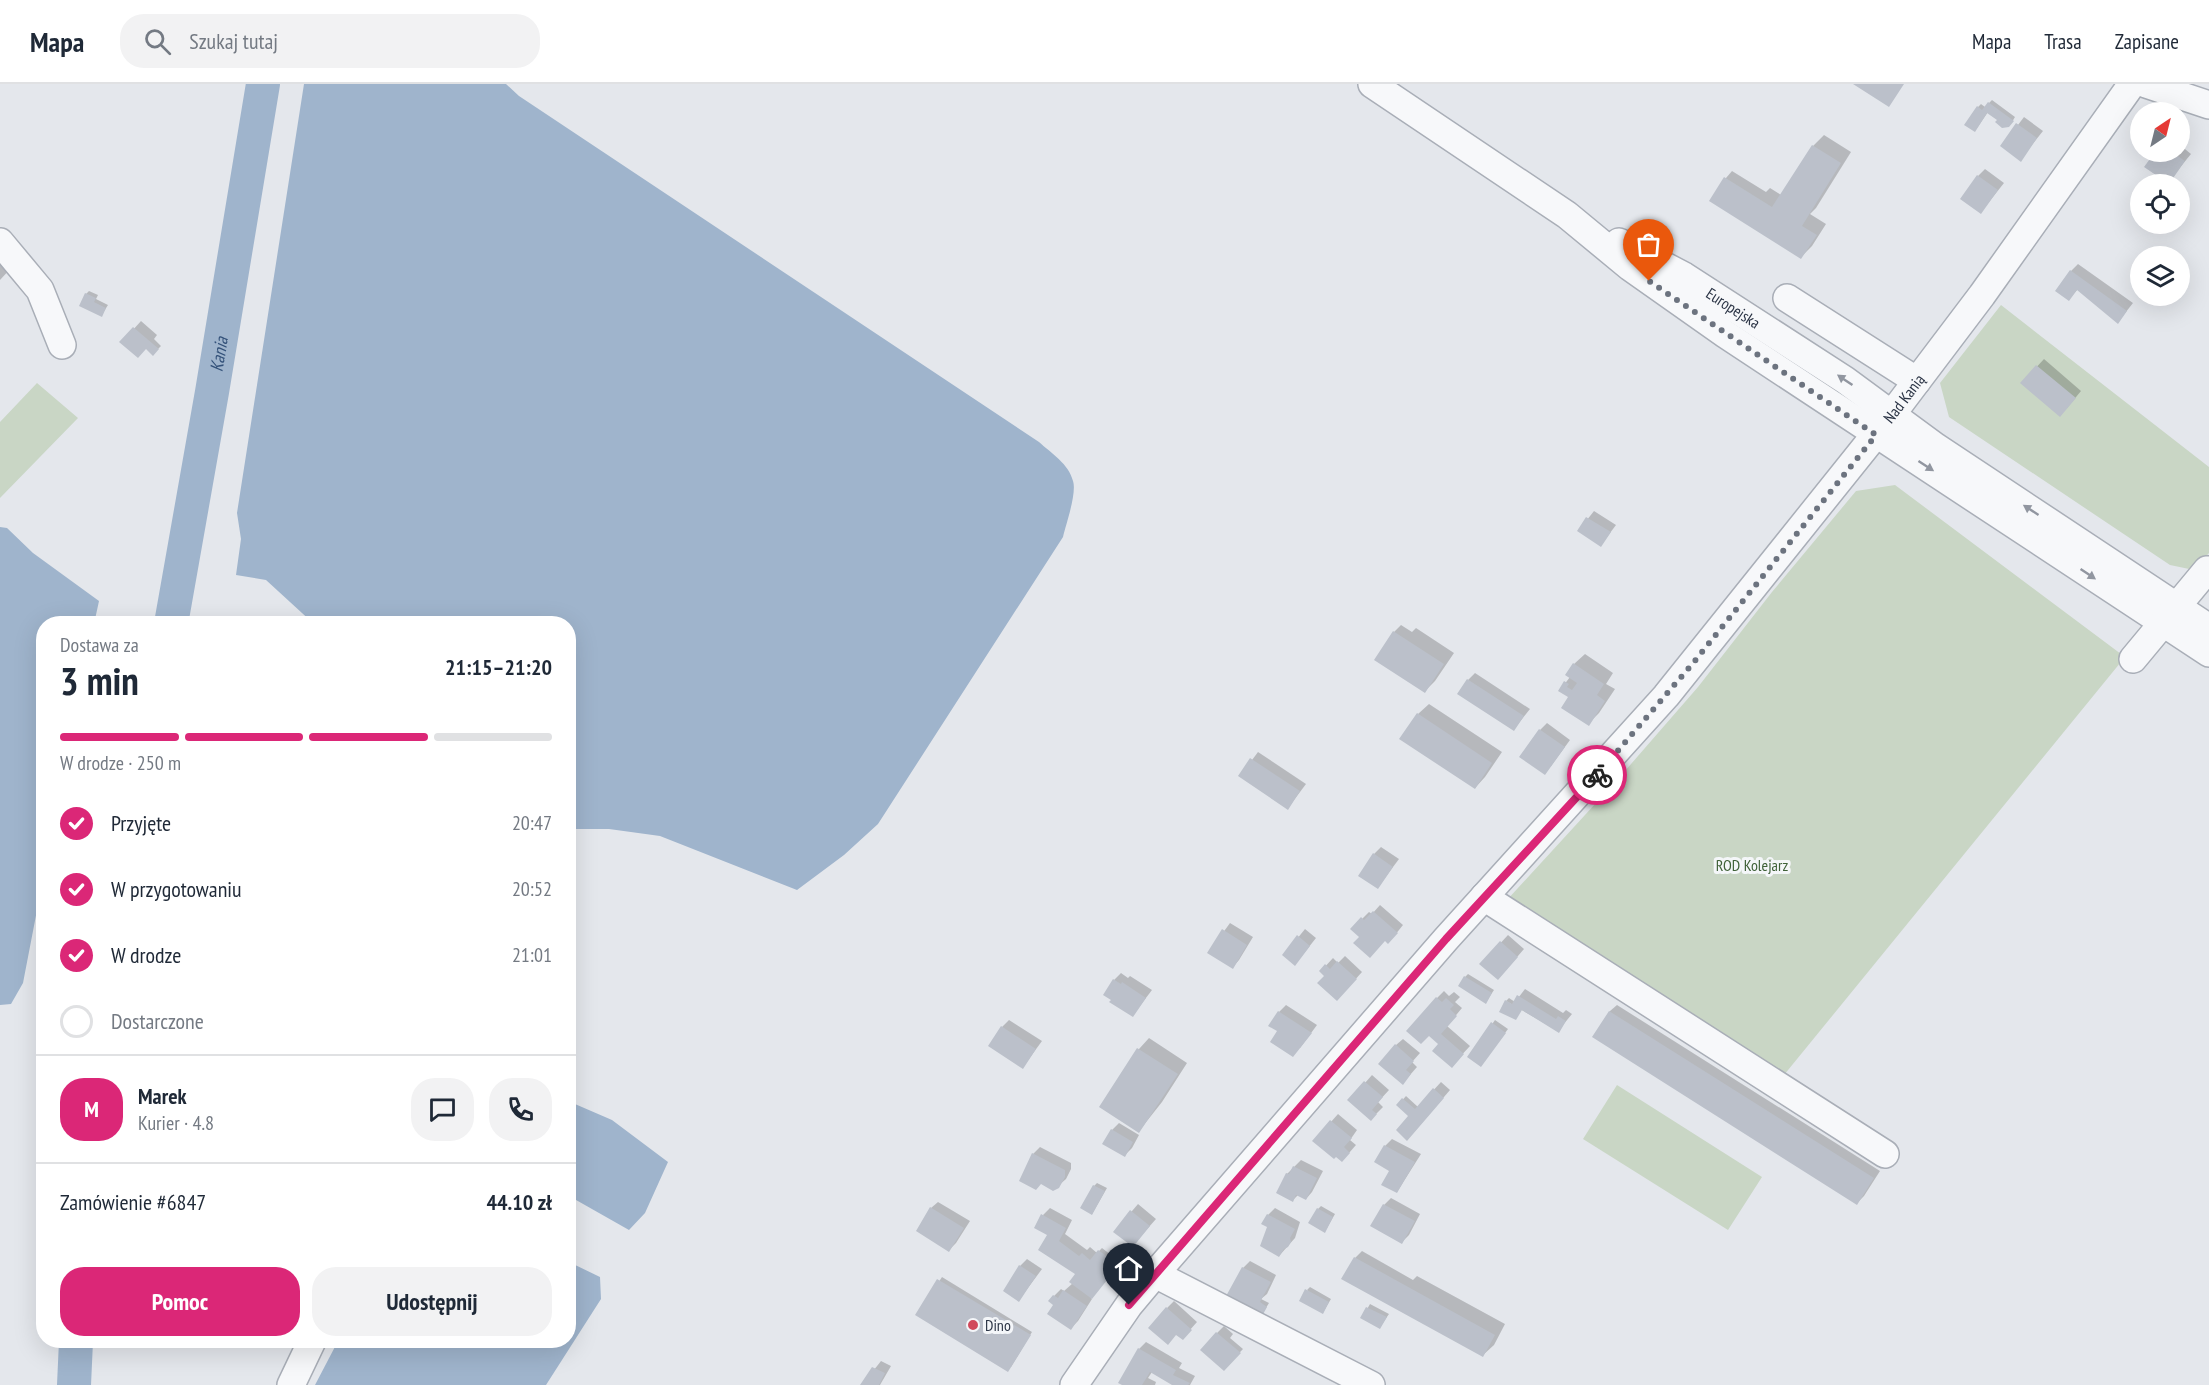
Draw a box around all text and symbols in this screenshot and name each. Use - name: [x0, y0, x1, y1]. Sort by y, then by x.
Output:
- search box: [120, 14, 540, 68]
- text: Mapa: [30, 23, 84, 60]
- icon: search: [141, 25, 174, 58]
- text: Szukaj tutaj: [189, 27, 278, 55]
- text: Mapa: [1972, 28, 2011, 55]
- text: Trasa: [2044, 28, 2082, 55]
- text: Zapisane: [2115, 28, 2179, 55]
- north arrow: [2130, 102, 2190, 162]
- map controls: [2130, 102, 2190, 306]
- button: locate: [2130, 174, 2190, 234]
- pin: [1623, 219, 1674, 281]
- icon: bag: [1632, 228, 1665, 261]
- button: layers: [2130, 246, 2190, 306]
- street label: Europejska: [1703, 283, 1764, 333]
- water label: Kania: [204, 334, 233, 373]
- street label: Nad Kanią: [1879, 370, 1929, 427]
- one-way arrow: [1836, 375, 1853, 386]
- one-way arrow: [1917, 460, 1934, 471]
- one-way arrow: [2023, 504, 2039, 515]
- one-way arrow: [2079, 568, 2095, 580]
- text: Dostawa za: [60, 632, 139, 658]
- text: 21:15–21:20: [445, 653, 552, 681]
- text: 3 min: [60, 655, 139, 706]
- courier: [1567, 745, 1627, 805]
- text: W drodze · 250 m: [60, 750, 181, 776]
- icon: bike: [1581, 759, 1614, 792]
- icon: check: [60, 807, 93, 840]
- text: Przyjęte: [111, 809, 171, 837]
- text: 20:47: [512, 810, 552, 836]
- park label: ROD Kolejarz: [1716, 855, 1788, 875]
- icon: check: [60, 873, 93, 906]
- text: W przygotowaniu: [111, 875, 242, 903]
- text: 20:52: [512, 876, 552, 902]
- icon: check: [60, 939, 93, 972]
- text: W drodze: [111, 941, 181, 969]
- text: 21:01: [512, 942, 552, 968]
- text: Dostarczone: [111, 1007, 204, 1035]
- button: chat: [411, 1078, 474, 1141]
- button: phone: [489, 1078, 552, 1141]
- text: Marek: [138, 1082, 187, 1110]
- text: M: [84, 1095, 99, 1123]
- text: Kurier · 4.8: [138, 1110, 214, 1136]
- text: Zamówienie #6847: [60, 1188, 206, 1216]
- text: 44.10 zł: [487, 1188, 552, 1216]
- pin: [1103, 1243, 1154, 1305]
- icon: home: [1112, 1252, 1145, 1285]
- button: Pomoc: [60, 1267, 300, 1336]
- button: Udostępnij: [312, 1267, 552, 1336]
- place label: Dino: [985, 1315, 1011, 1335]
- marker: Dino: [966, 1318, 980, 1332]

